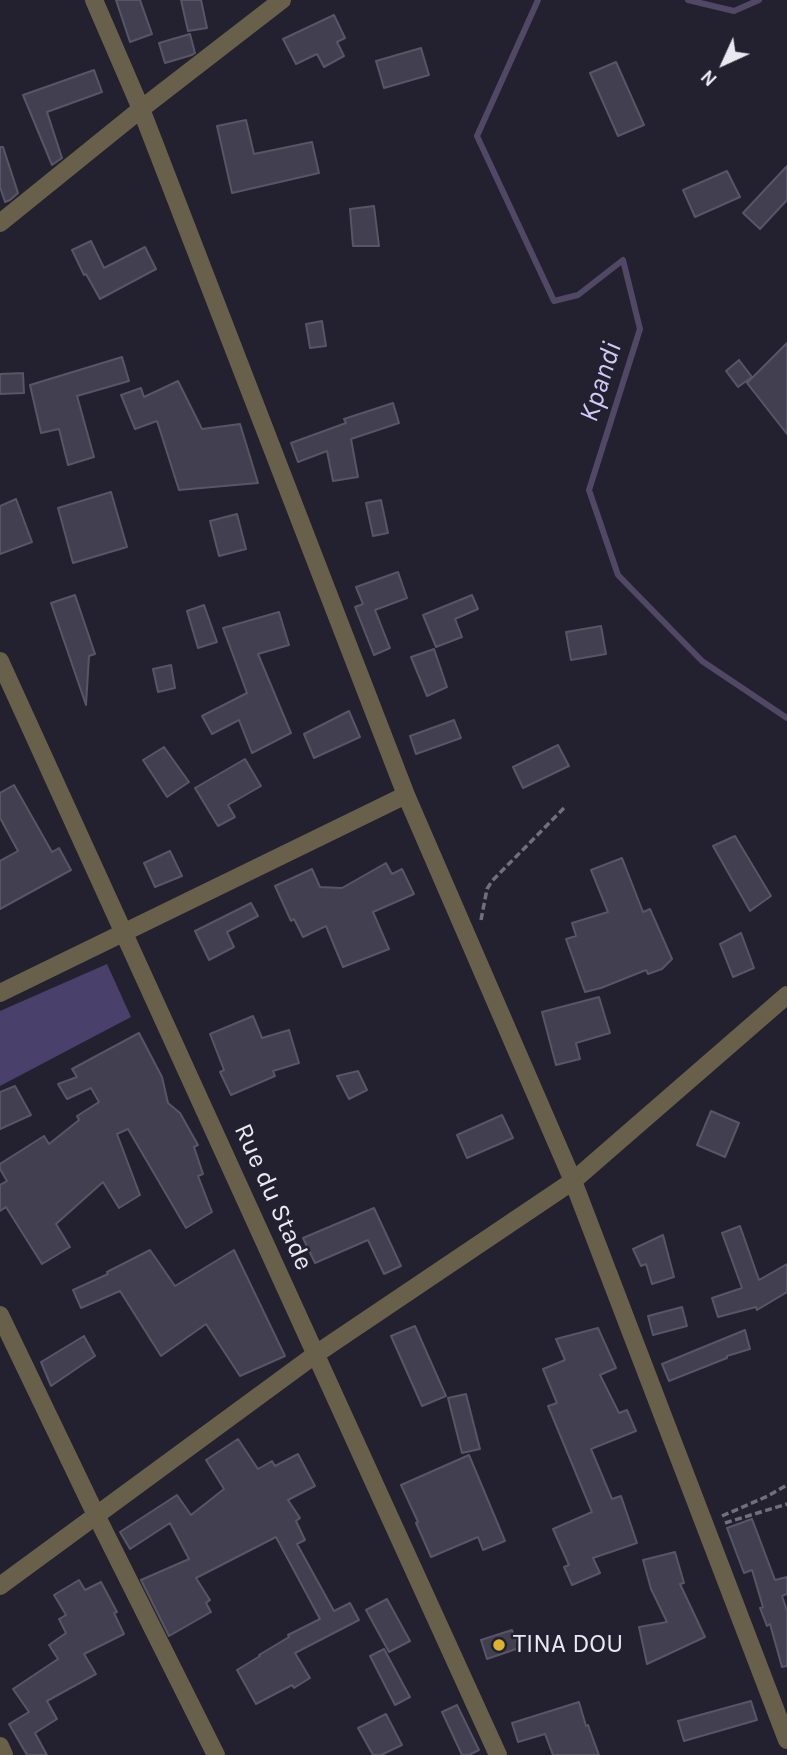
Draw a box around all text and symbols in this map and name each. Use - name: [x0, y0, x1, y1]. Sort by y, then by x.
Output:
- north arrow: [689, 28, 759, 98]
- text: N: [697, 65, 722, 90]
- water label: Kpandi: [572, 338, 630, 426]
- street label: Rue du Stade: [227, 1119, 319, 1275]
- place label: TINA DOU: [513, 1629, 623, 1661]
- marker: TINA DOU: [491, 1637, 507, 1653]

